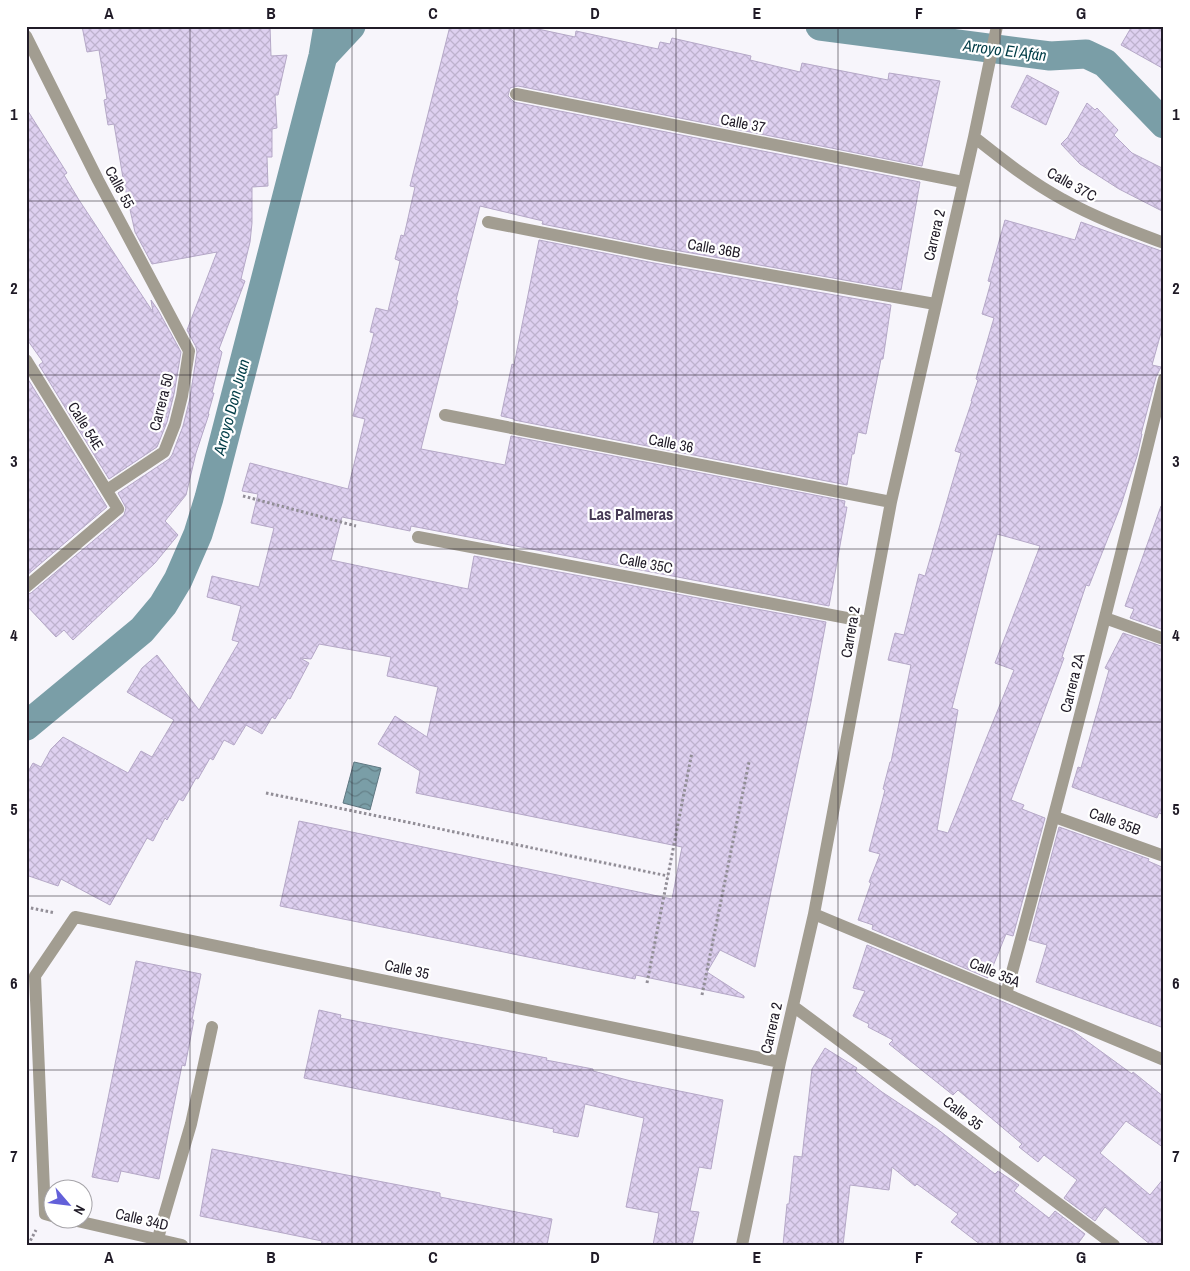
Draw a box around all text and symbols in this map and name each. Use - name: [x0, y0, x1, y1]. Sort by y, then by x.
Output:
- text: A: [104, 2, 114, 24]
- text: B: [266, 2, 276, 24]
- text: C: [428, 2, 438, 24]
- text: D: [590, 2, 600, 24]
- text: E: [753, 2, 762, 24]
- text: F: [915, 2, 923, 24]
- text: G: [1076, 2, 1086, 24]
- water label: Arroyo El Afán: [961, 34, 1048, 66]
- text: 1: [10, 103, 18, 125]
- text: 1: [1172, 103, 1180, 125]
- street label: Calle 37: [719, 108, 767, 138]
- street label: Calle 55: [100, 162, 140, 212]
- street label: Calle 37C: [1043, 162, 1101, 206]
- street label: Carrera 2: [918, 207, 950, 263]
- street label: Calle 36B: [686, 233, 742, 263]
- text: 2: [10, 277, 18, 299]
- text: 2: [1172, 277, 1180, 299]
- water label: Arroyo Don Juan: [207, 357, 254, 458]
- street label: Carrera 50: [144, 371, 178, 433]
- street label: Calle 54E: [63, 398, 109, 454]
- street label: Calle 36: [647, 428, 695, 458]
- text: 3: [10, 450, 18, 472]
- text: 3: [1172, 450, 1180, 472]
- district label: Las Palmeras: [589, 503, 673, 525]
- street label: Calle 35C: [617, 548, 675, 578]
- street label: Carrera 2: [835, 604, 865, 659]
- text: 4: [10, 624, 18, 646]
- text: 4: [1172, 624, 1180, 646]
- street label: Carrera 2A: [1055, 651, 1090, 715]
- text: 5: [10, 798, 18, 820]
- text: 5: [1172, 798, 1180, 820]
- street label: Calle 35B: [1086, 802, 1144, 840]
- street label: Calle 35A: [966, 952, 1024, 992]
- street label: Calle 35: [383, 954, 431, 984]
- text: 6: [10, 972, 18, 994]
- text: 6: [1172, 972, 1180, 994]
- street label: Carrera 2: [755, 1000, 787, 1056]
- street label: Calle 35: [939, 1091, 987, 1135]
- text: 7: [10, 1145, 18, 1167]
- text: 7: [1172, 1145, 1180, 1167]
- north arrow: [42, 1178, 92, 1228]
- text: N: [70, 1202, 89, 1218]
- street label: Calle 34D: [113, 1203, 171, 1235]
- text: A: [104, 1246, 114, 1268]
- text: B: [266, 1246, 276, 1268]
- text: C: [428, 1246, 438, 1268]
- text: D: [590, 1246, 600, 1268]
- text: E: [753, 1246, 762, 1268]
- text: F: [915, 1246, 923, 1268]
- text: G: [1076, 1246, 1086, 1268]

